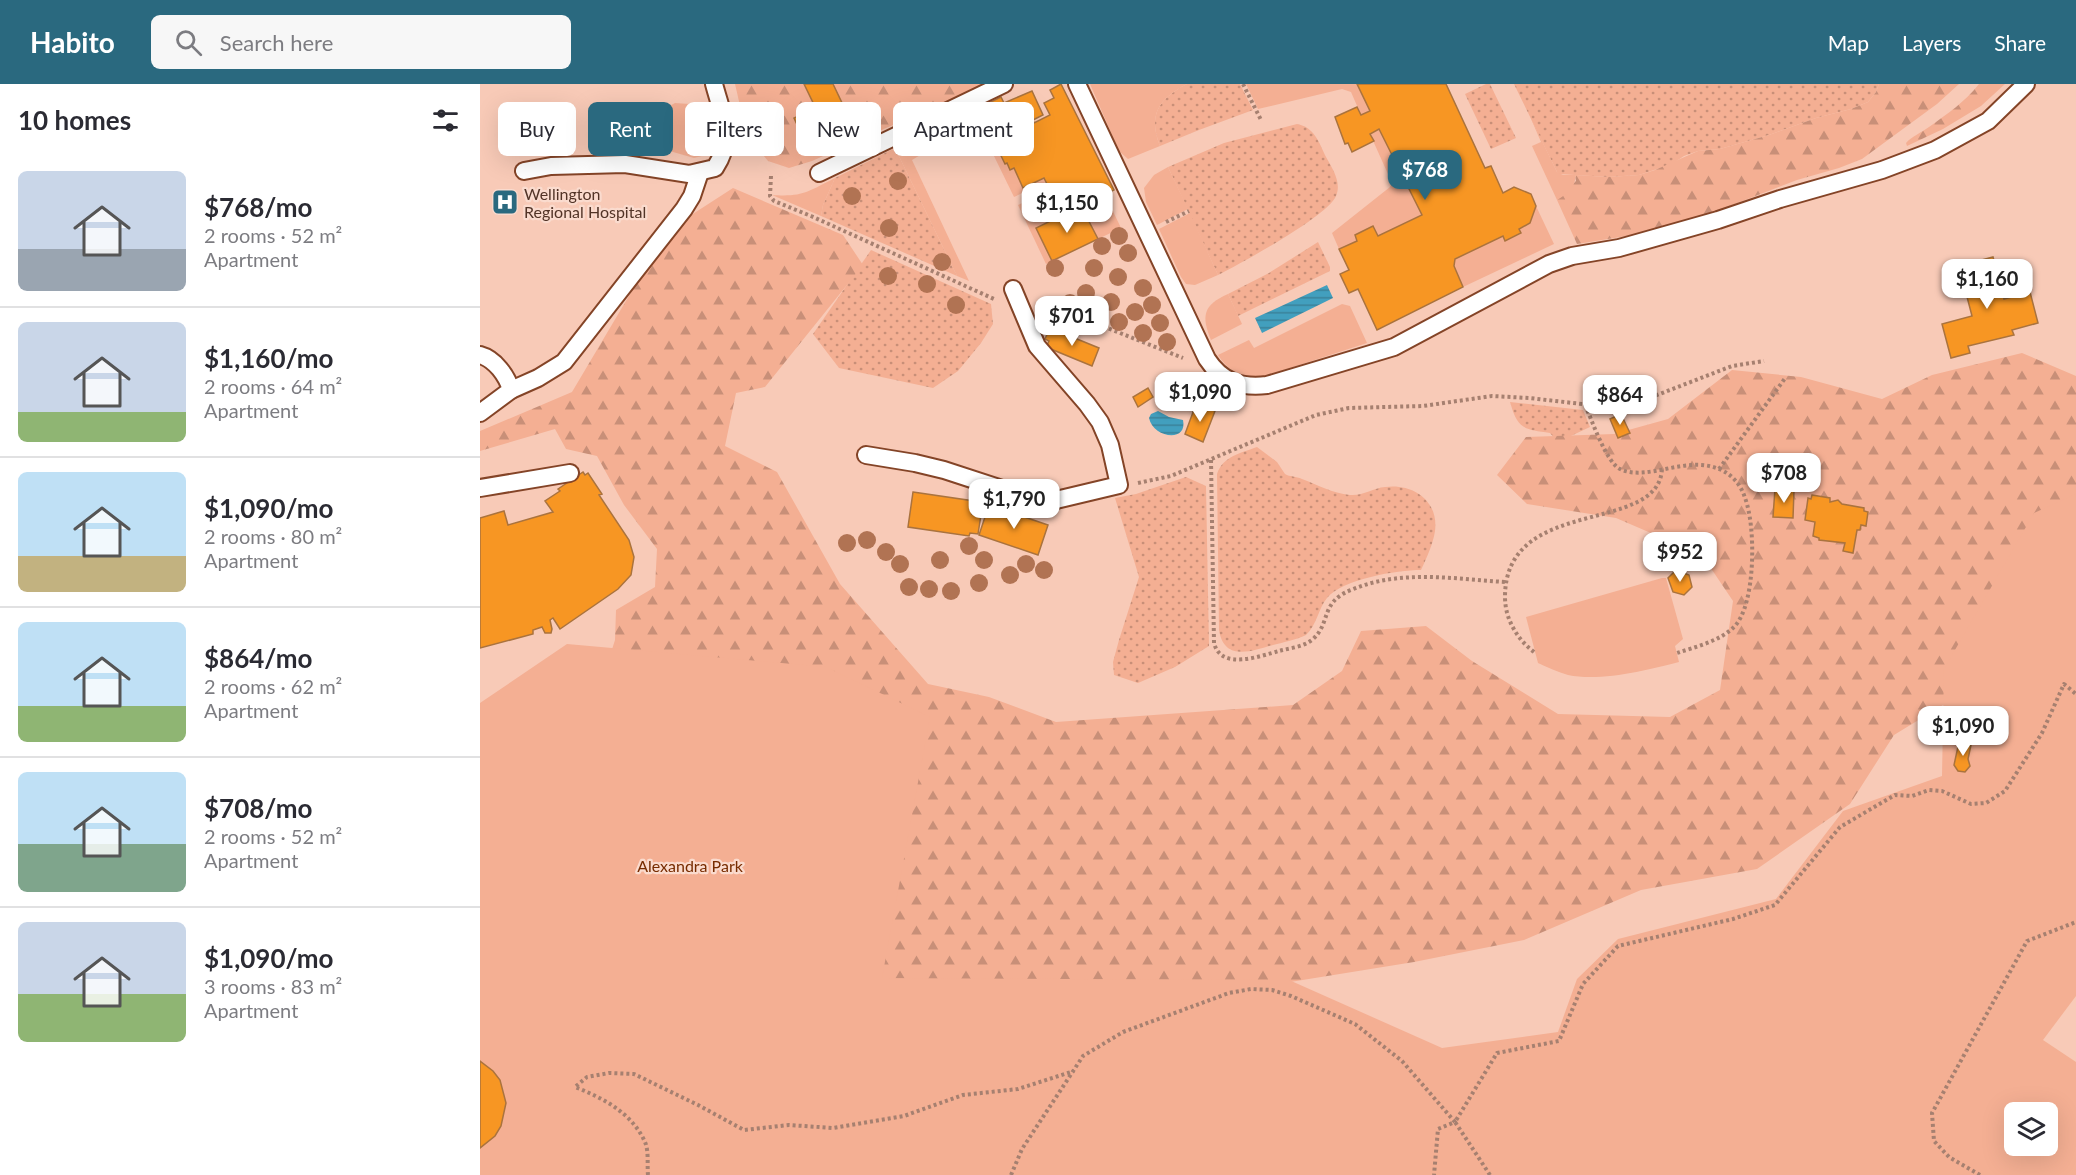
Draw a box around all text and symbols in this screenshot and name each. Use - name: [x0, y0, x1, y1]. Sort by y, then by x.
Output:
- search box: [151, 15, 571, 69]
- text: Habito: [30, 25, 115, 59]
- icon: search: [172, 26, 205, 59]
- text: Search here: [220, 29, 333, 56]
- text: Map: [1828, 30, 1869, 55]
- text: Layers: [1902, 30, 1961, 55]
- text: Share: [1994, 30, 2046, 55]
- chip: Buy: [498, 102, 576, 156]
- chip: Rent: [588, 102, 673, 156]
- chip: Filters: [685, 102, 784, 156]
- chip: New: [796, 102, 881, 156]
- chip: Apartment: [893, 102, 1034, 156]
- text: 10 homes: [18, 104, 131, 136]
- icon: filters: [429, 104, 462, 137]
- pin: $768: [1389, 150, 1461, 201]
- text: $768: [1402, 157, 1448, 181]
- pin: $1,150: [1018, 183, 1116, 234]
- place label: Wellington Regional Hospital: [524, 184, 646, 221]
- hospital icon: Wellington Regional Hospital: [490, 187, 520, 217]
- text: $1,150: [1036, 190, 1098, 214]
- text: $768/mo: [204, 191, 312, 223]
- icon: home: [66, 195, 138, 267]
- text: 2 rooms · 52 m²: [204, 223, 342, 247]
- text: Apartment: [204, 247, 298, 271]
- pin: $1,160: [1938, 259, 2036, 310]
- text: $1,160: [1956, 266, 2018, 290]
- pin: $701: [1036, 296, 1108, 347]
- text: $701: [1049, 303, 1095, 327]
- text: $1,160/mo: [204, 342, 334, 374]
- icon: home: [66, 346, 138, 418]
- pin: $1,090: [1151, 372, 1249, 423]
- text: 2 rooms · 64 m²: [204, 374, 342, 398]
- pin: $864: [1584, 375, 1656, 426]
- text: $1,090: [1169, 379, 1231, 403]
- text: $864: [1597, 382, 1643, 406]
- text: Apartment: [204, 398, 298, 422]
- pin: $708: [1748, 453, 1820, 504]
- text: $708: [1761, 460, 1807, 484]
- pin: $1,790: [965, 479, 1063, 530]
- text: $1,790: [983, 486, 1045, 510]
- text: $1,090/mo: [204, 492, 334, 524]
- icon: home: [66, 496, 138, 568]
- text: 2 rooms · 80 m²: [204, 524, 342, 548]
- pin: $952: [1644, 532, 1716, 583]
- text: $952: [1657, 539, 1703, 563]
- text: Apartment: [204, 548, 298, 572]
- text: $864/mo: [204, 642, 312, 674]
- icon: home: [66, 646, 138, 718]
- text: 2 rooms · 62 m²: [204, 674, 342, 698]
- text: Apartment: [204, 698, 298, 722]
- pin: $1,090: [1914, 706, 2012, 757]
- text: $1,090: [1932, 713, 1994, 737]
- text: $708/mo: [204, 792, 312, 824]
- icon: home: [66, 796, 138, 868]
- text: 2 rooms · 52 m²: [204, 824, 342, 848]
- text: Apartment: [204, 848, 298, 872]
- park label: Alexandra Park: [637, 856, 744, 875]
- text: $1,090/mo: [204, 942, 334, 974]
- icon: home: [66, 946, 138, 1018]
- text: 3 rooms · 83 m²: [204, 974, 342, 998]
- text: Apartment: [204, 998, 298, 1022]
- map controls: [2004, 1102, 2058, 1156]
- button: layers: [2004, 1102, 2058, 1156]

